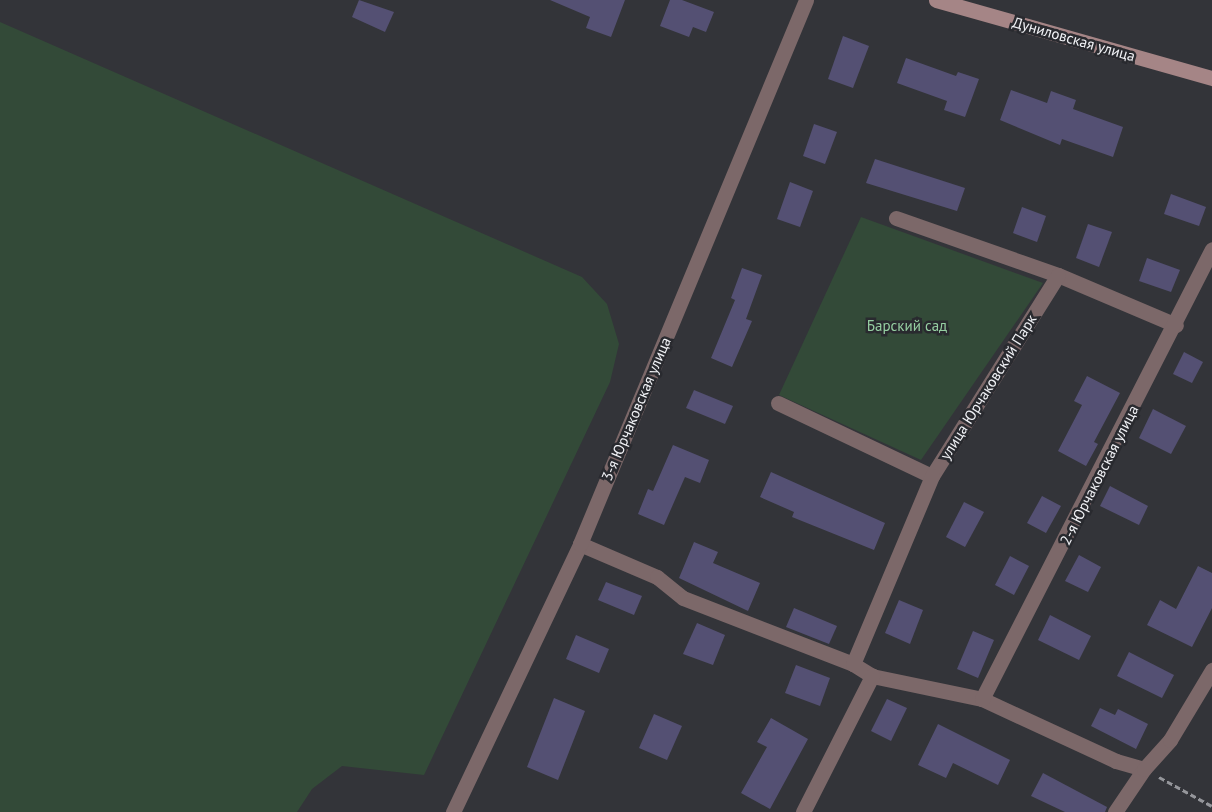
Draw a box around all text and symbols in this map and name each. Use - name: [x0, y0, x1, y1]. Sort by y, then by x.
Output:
- street label: Дуниловская улица: [1011, 13, 1137, 65]
- street label: улица Юрчаковский Парк: [936, 311, 1040, 463]
- park label: Барский сад: [867, 317, 947, 335]
- street label: 3-я Юрчаковская улица: [598, 335, 674, 483]
- street label: 2-я Юрчаковская улица: [1056, 402, 1142, 548]

